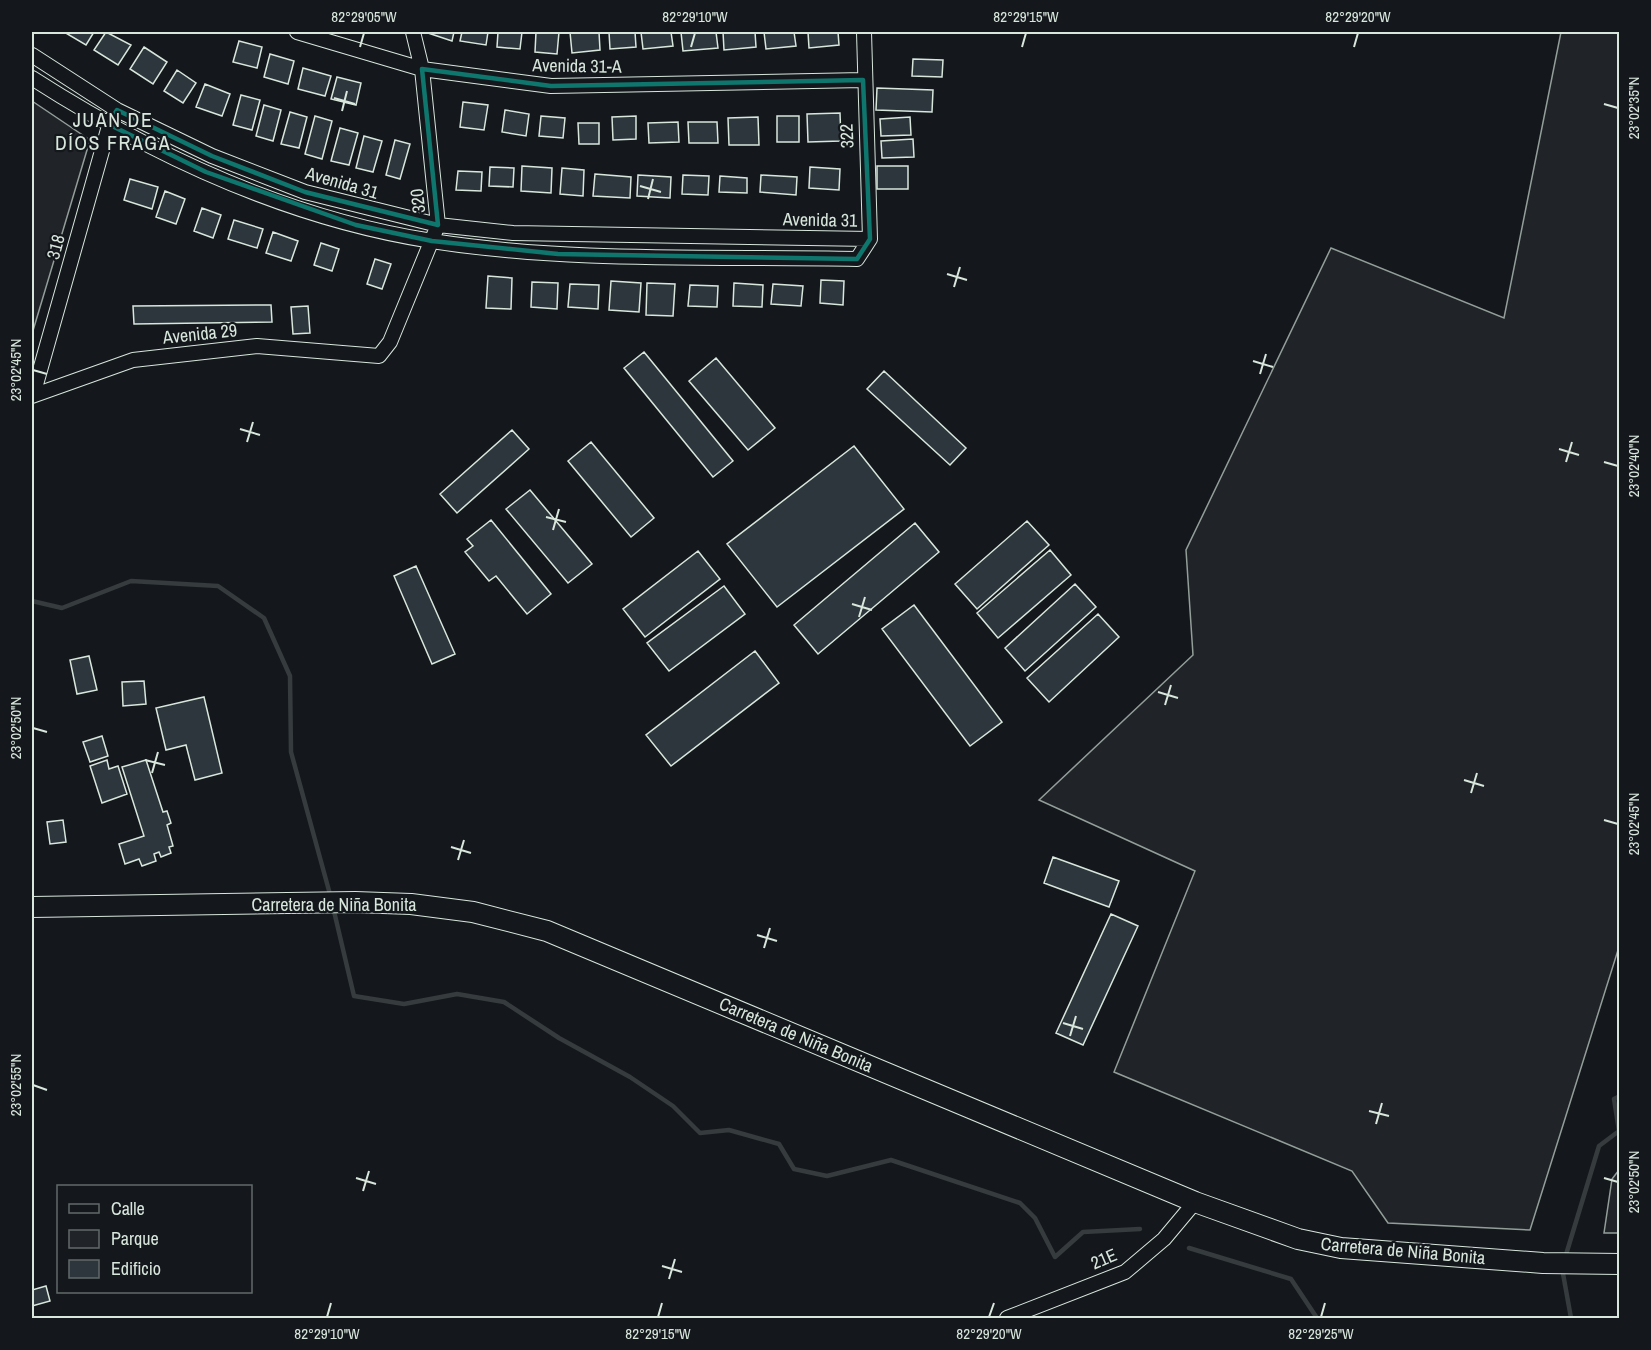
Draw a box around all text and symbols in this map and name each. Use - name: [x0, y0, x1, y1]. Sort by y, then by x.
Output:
- text: 82°29'05"W: [331, 6, 397, 27]
- text: 82°29'10"W: [662, 6, 728, 27]
- text: 82°29'15"W: [993, 6, 1059, 27]
- text: 82°29'20"W: [1325, 6, 1391, 27]
- street label: Avenida 31-A: [531, 52, 622, 79]
- text: 23°02'35"N: [1623, 77, 1644, 139]
- district label: JUAN DE DÍOS FRAGA: [55, 106, 171, 156]
- street label: 322: [834, 123, 859, 149]
- street label: Avenida 31: [302, 160, 382, 205]
- street label: 320: [404, 188, 431, 215]
- street label: Avenida 31: [782, 206, 858, 233]
- street label: 318: [40, 232, 71, 262]
- street label: Avenida 29: [161, 317, 238, 350]
- text: 23°02'45"N: [5, 339, 26, 401]
- text: 23°02'40"N: [1623, 435, 1644, 497]
- text: 23°02'50"N: [5, 697, 26, 759]
- text: 23°02'45"N: [1623, 793, 1644, 855]
- street label: Carretera de Niña Bonita: [252, 892, 416, 917]
- street label: Carretera de Niña Bonita: [715, 991, 877, 1078]
- text: 23°02'55"N: [5, 1054, 26, 1116]
- text: 23°02'50"N: [1623, 1151, 1644, 1213]
- legend: [57, 1185, 252, 1293]
- text: Calle: [111, 1196, 145, 1221]
- text: Parque: [111, 1226, 159, 1251]
- street label: Carretera de Niña Bonita: [1320, 1231, 1486, 1270]
- street label: 21E: [1087, 1242, 1121, 1275]
- text: Edificio: [111, 1256, 161, 1281]
- text: 82°29'10"W: [294, 1323, 360, 1344]
- text: 82°29'15"W: [625, 1323, 691, 1344]
- text: 82°29'20"W: [956, 1323, 1022, 1344]
- text: 82°29'25"W: [1288, 1323, 1354, 1344]

